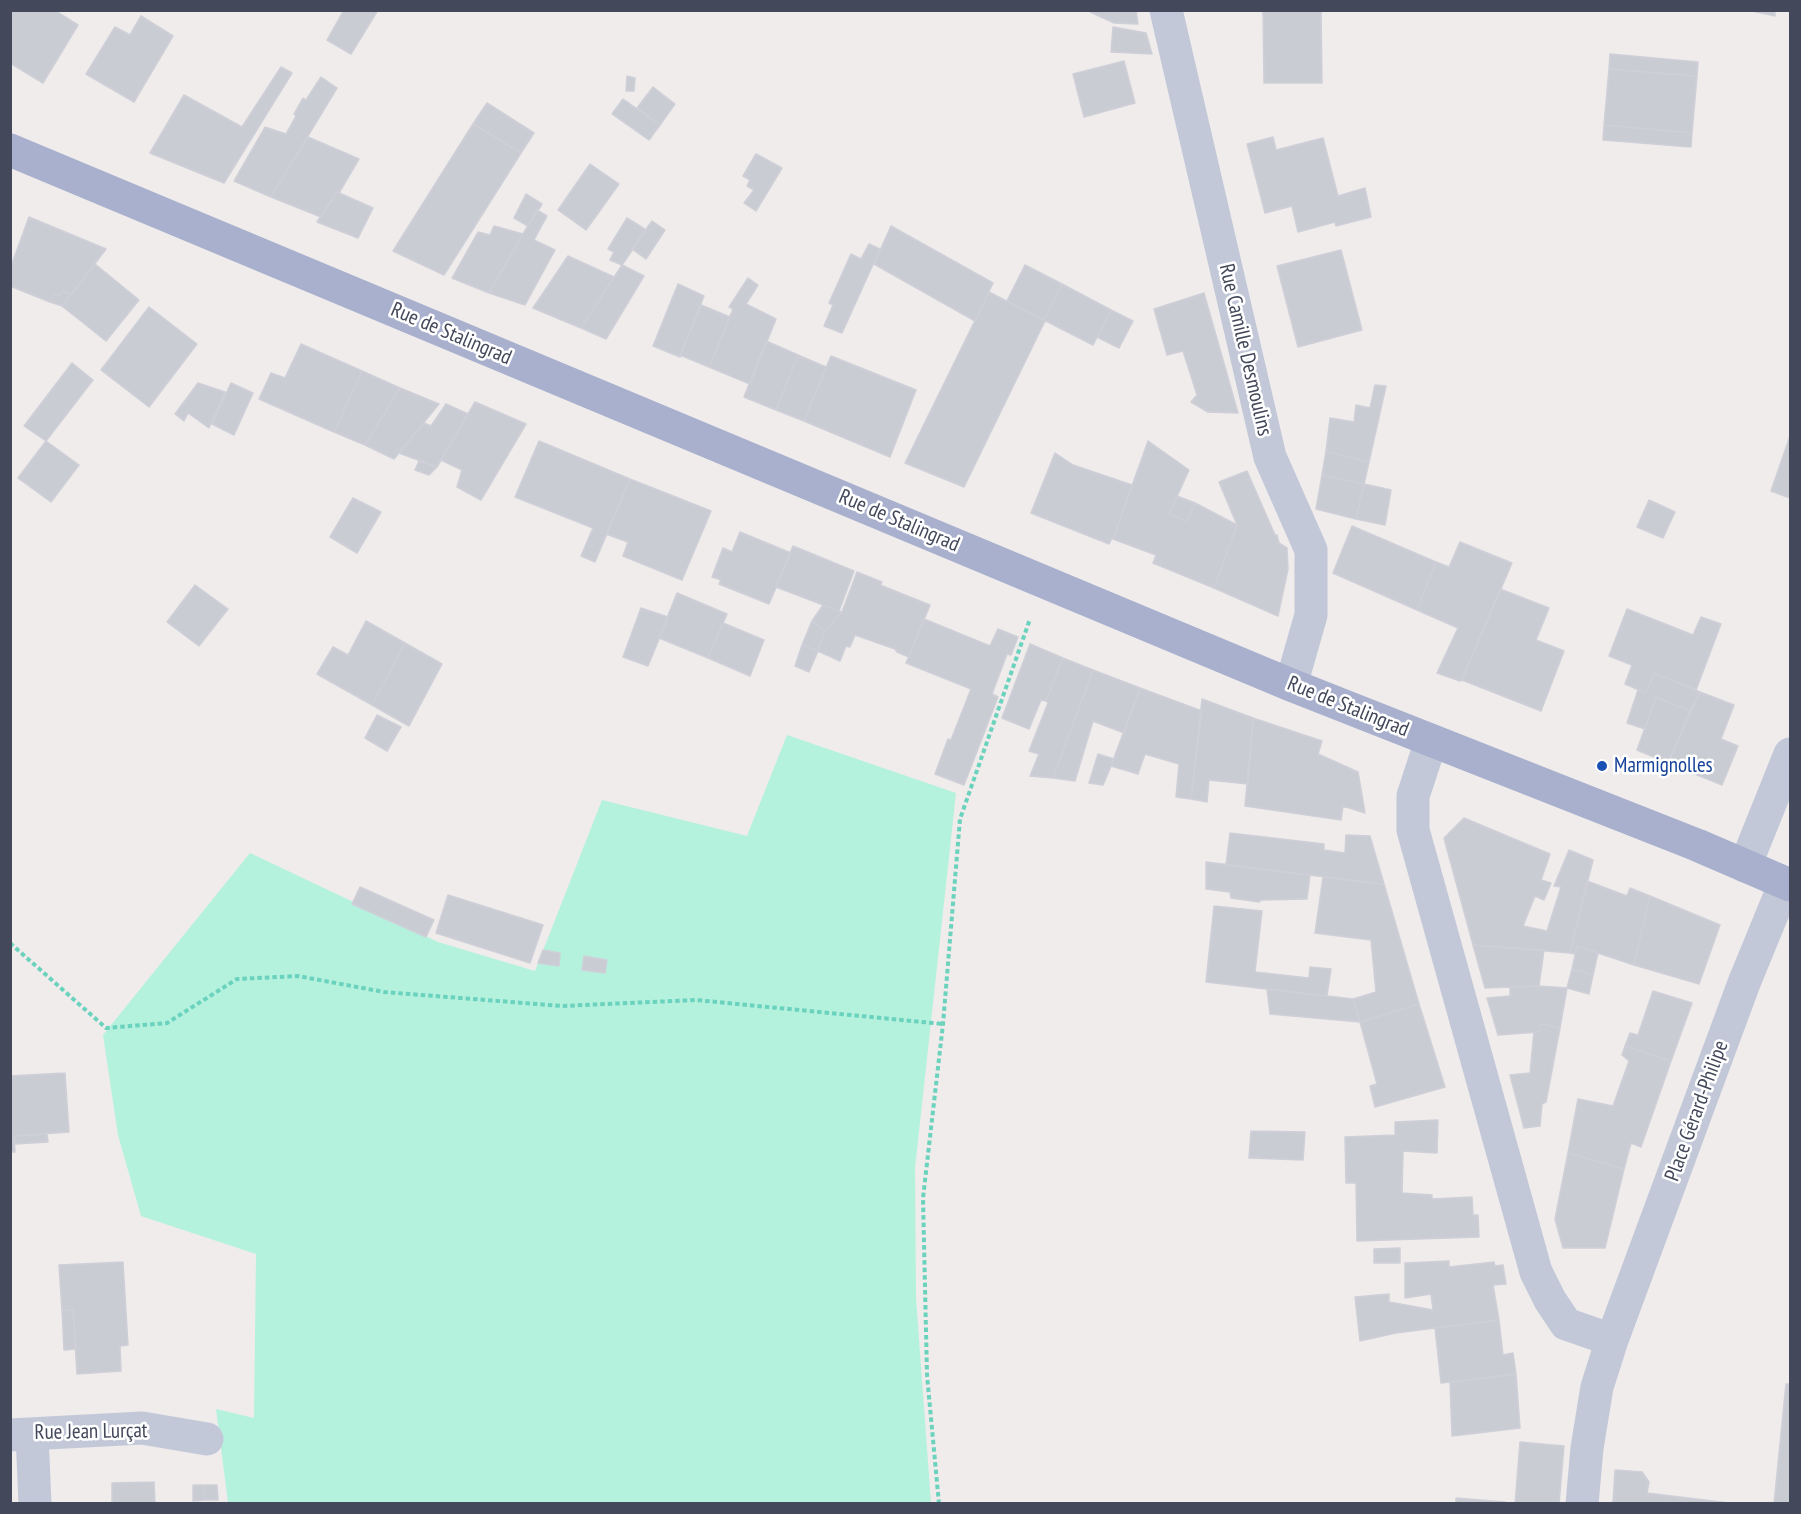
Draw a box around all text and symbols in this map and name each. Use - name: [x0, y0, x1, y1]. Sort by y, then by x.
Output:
- street label: Rue Camille Desmoulins: [1213, 262, 1277, 438]
- street label: Rue de Stalingrad: [387, 297, 515, 371]
- street label: Rue de Stalingrad: [835, 484, 963, 558]
- street label: Rue de Stalingrad: [1284, 671, 1412, 743]
- place label: Marmignolles: [1614, 753, 1713, 779]
- marker: Marmignolles: [1595, 759, 1609, 773]
- street label: Place Gérard-Philipe: [1660, 1037, 1734, 1185]
- street label: Rue Jean Lurçat: [34, 1418, 148, 1446]

